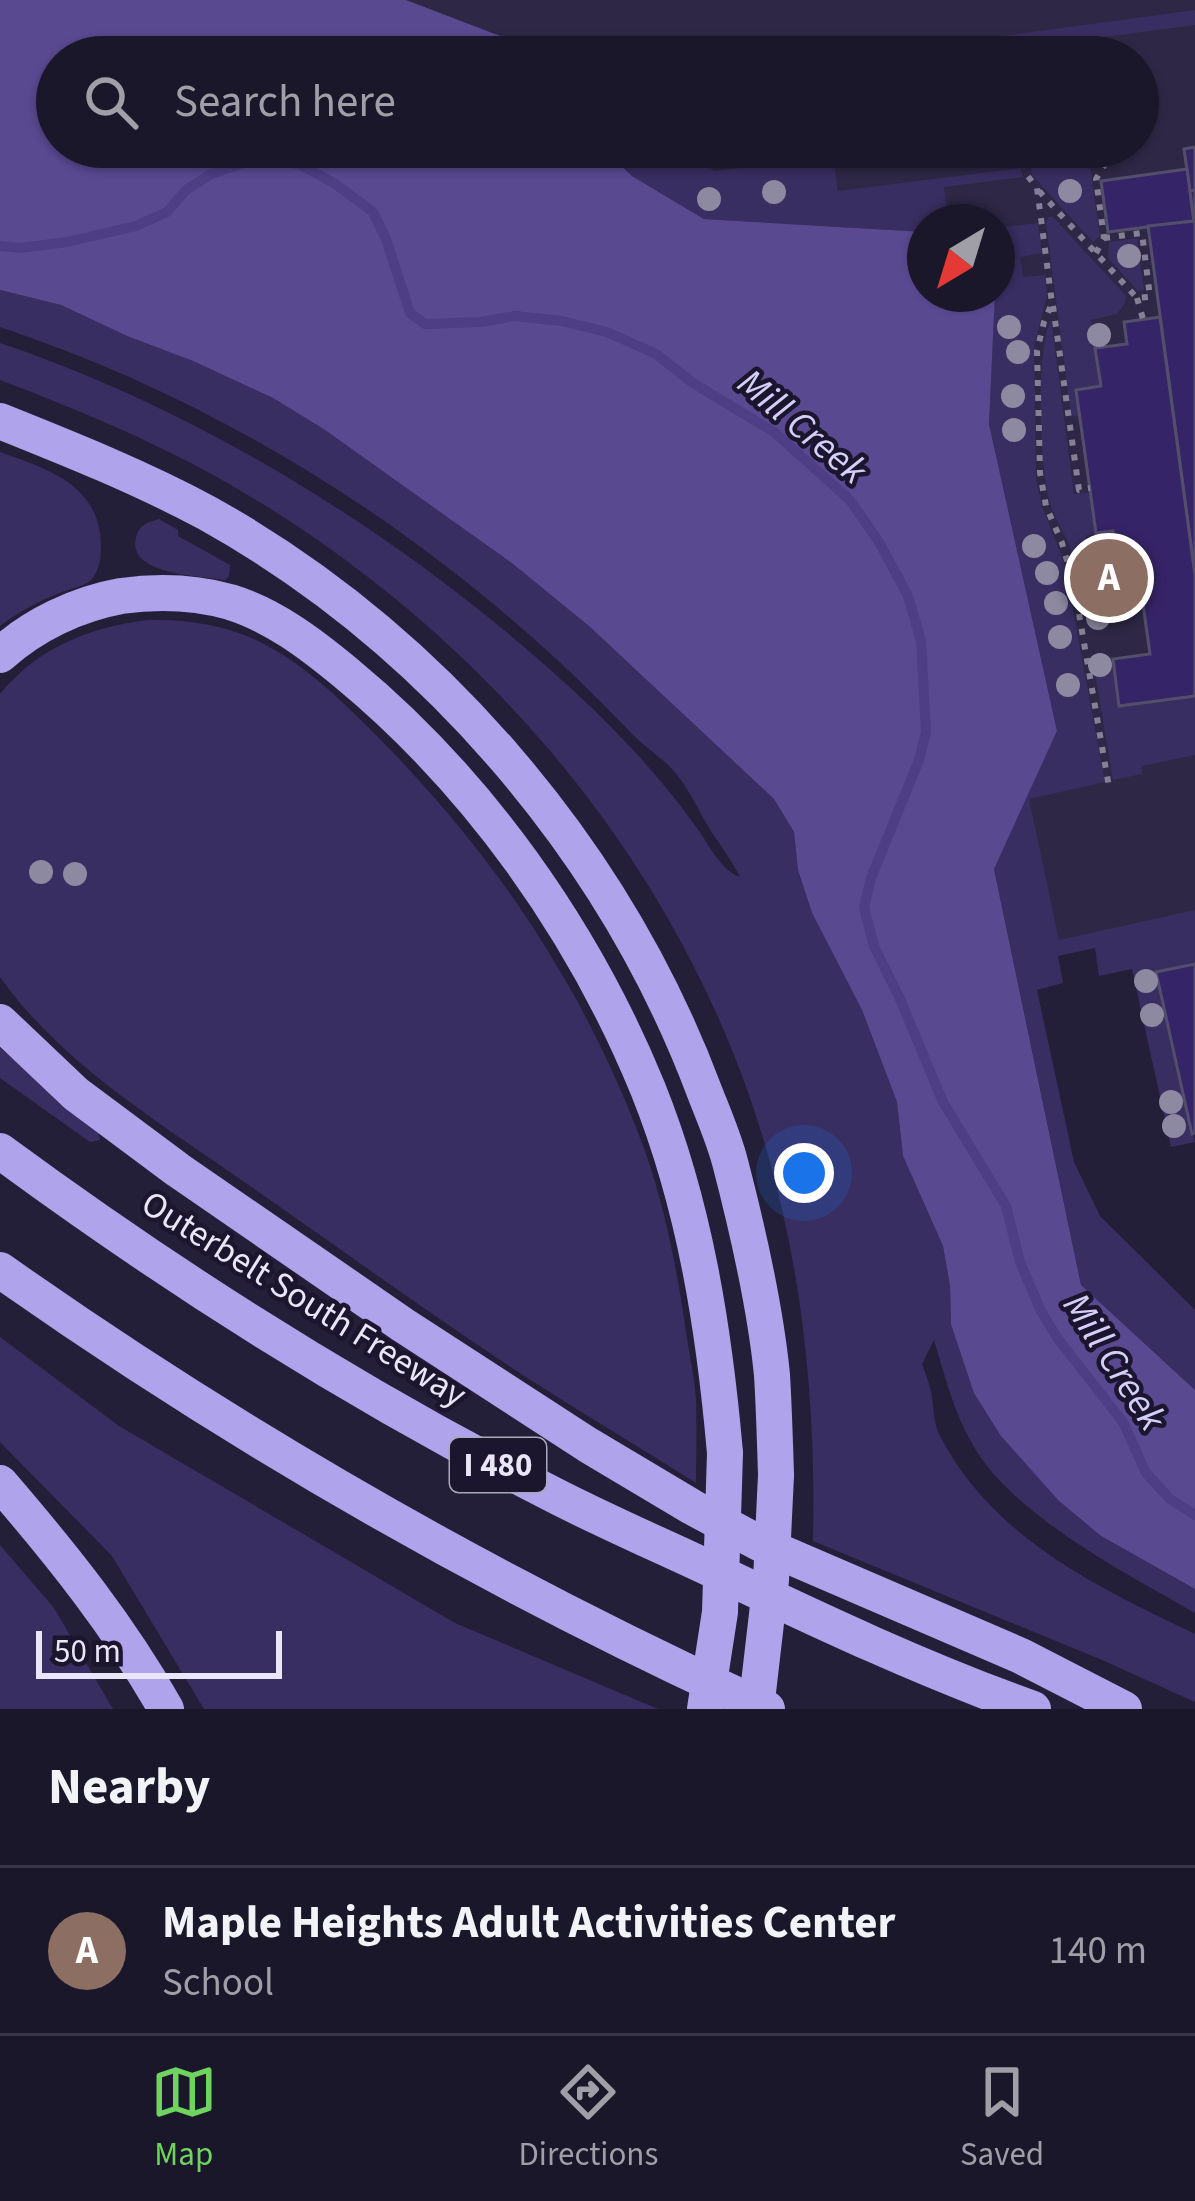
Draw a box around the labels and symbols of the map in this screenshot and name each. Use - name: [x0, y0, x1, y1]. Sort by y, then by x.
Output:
- north arrow: [907, 204, 1015, 312]
- water label: Mill Creek: [725, 356, 880, 499]
- pin: A: [1070, 533, 1148, 623]
- your location: [774, 1143, 834, 1203]
- street label: Outerbelt South Freeway: [132, 1178, 477, 1420]
- water label: Mill Creek: [1048, 1282, 1180, 1443]
- road number: I 480: [450, 1438, 546, 1492]
- scale bar: [36, 1625, 282, 1678]

